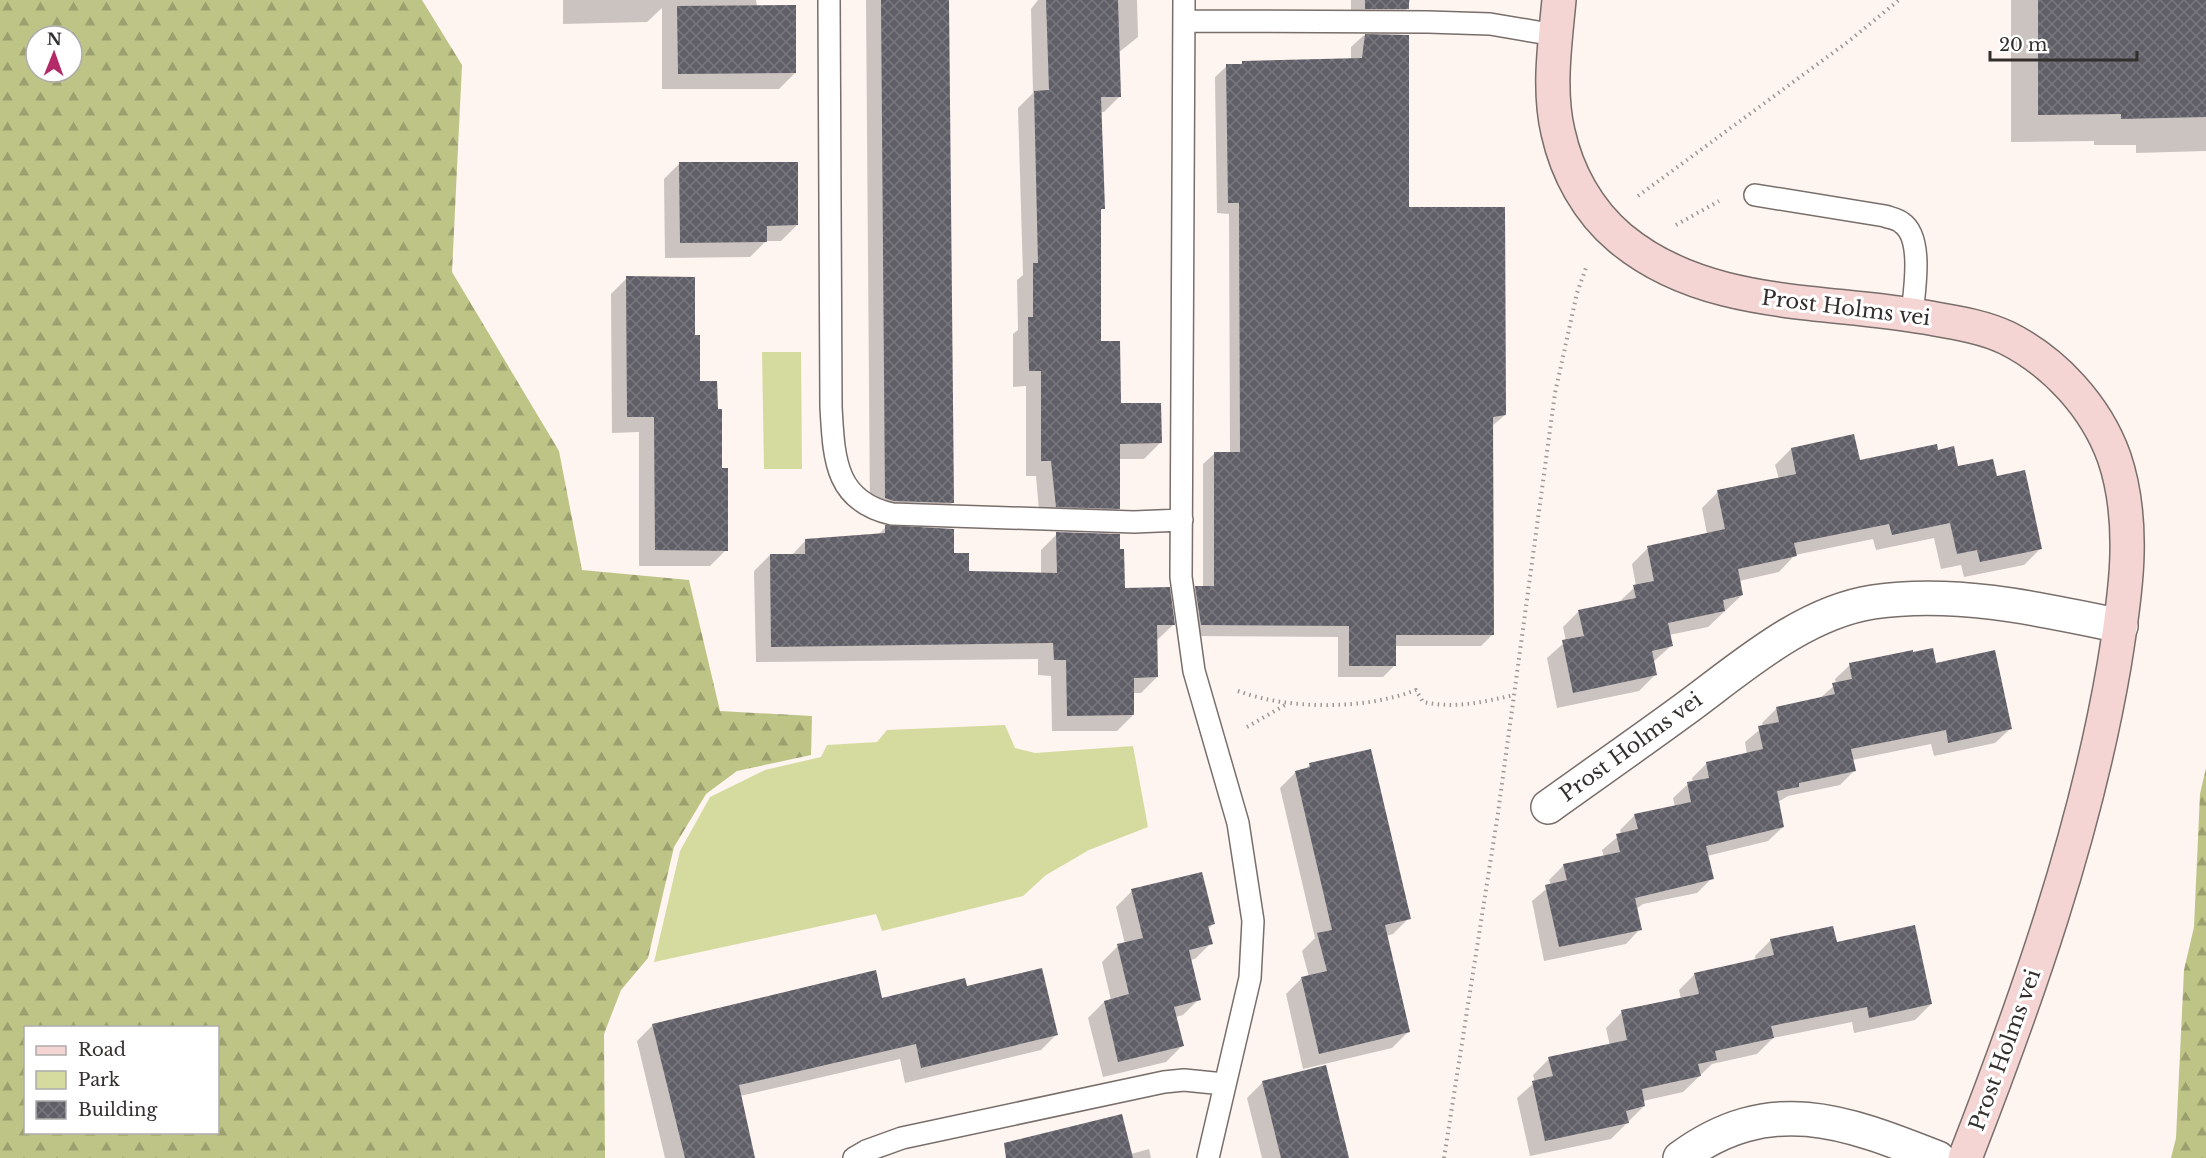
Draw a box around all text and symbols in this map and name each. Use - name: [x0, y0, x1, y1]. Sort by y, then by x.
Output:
- north arrow: [24, 24, 84, 84]
- scale bar: [1990, 24, 2137, 62]
- text: N: [47, 29, 62, 49]
- text: 20 m: [1999, 34, 2047, 56]
- street label: Prost Holms vei: [1760, 285, 1932, 331]
- street label: Prost Holms vei: [1555, 687, 1707, 807]
- street label: Prost Holms vei: [1964, 966, 2046, 1134]
- legend: [24, 1026, 219, 1134]
- text: Road: [78, 1039, 126, 1061]
- text: Park: [78, 1069, 120, 1091]
- text: Building: [78, 1099, 157, 1121]

